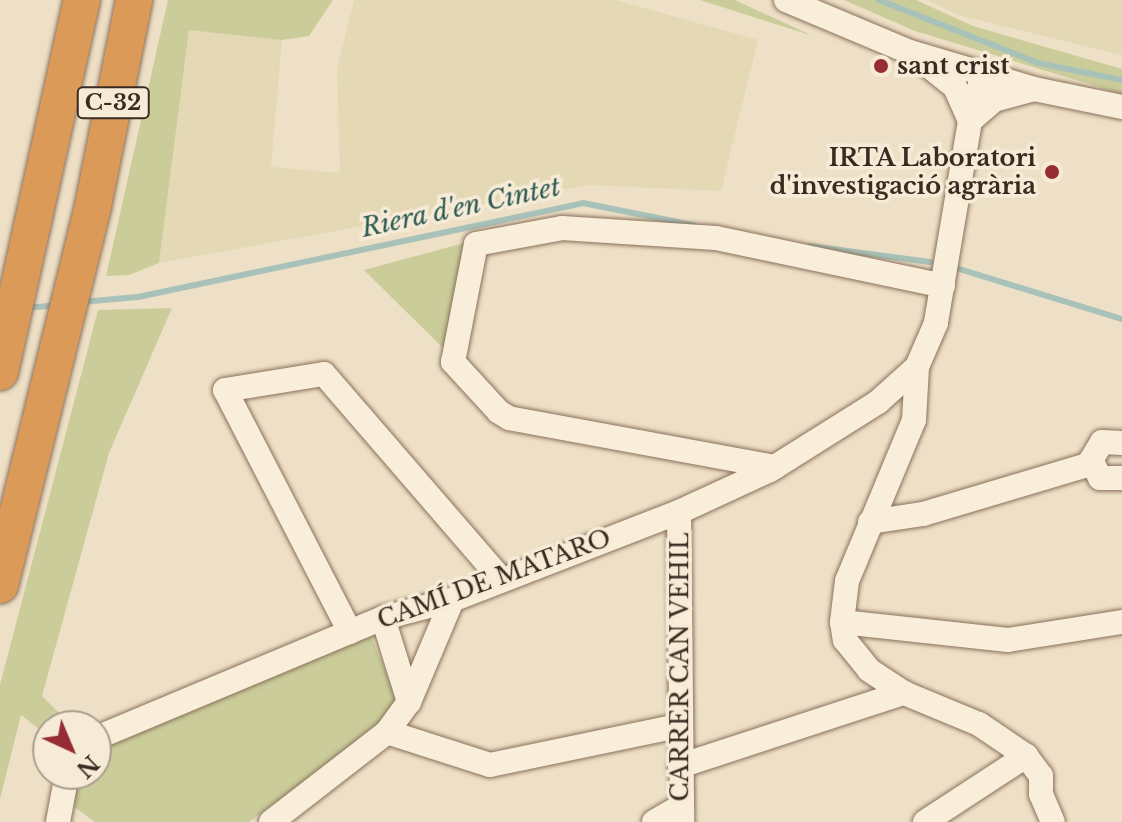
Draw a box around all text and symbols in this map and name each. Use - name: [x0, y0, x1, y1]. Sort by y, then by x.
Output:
- place label: sant crist: [897, 52, 1009, 80]
- marker: sant crist: [872, 57, 890, 75]
- road number: C-32: [75, 85, 151, 121]
- place label: IRTA Laboratori d'investigació agrària: [770, 144, 1036, 200]
- marker: IRTA Laboratori d'investigació agrària: [1043, 163, 1061, 181]
- water label: Riera d'en Cintet: [358, 172, 564, 244]
- street label: CAMÍ DE MATARO: [373, 523, 615, 635]
- street label: CARRER CAN VEHIL: [666, 532, 694, 802]
- north arrow: [32, 710, 112, 790]
- text: N: [71, 749, 104, 783]

